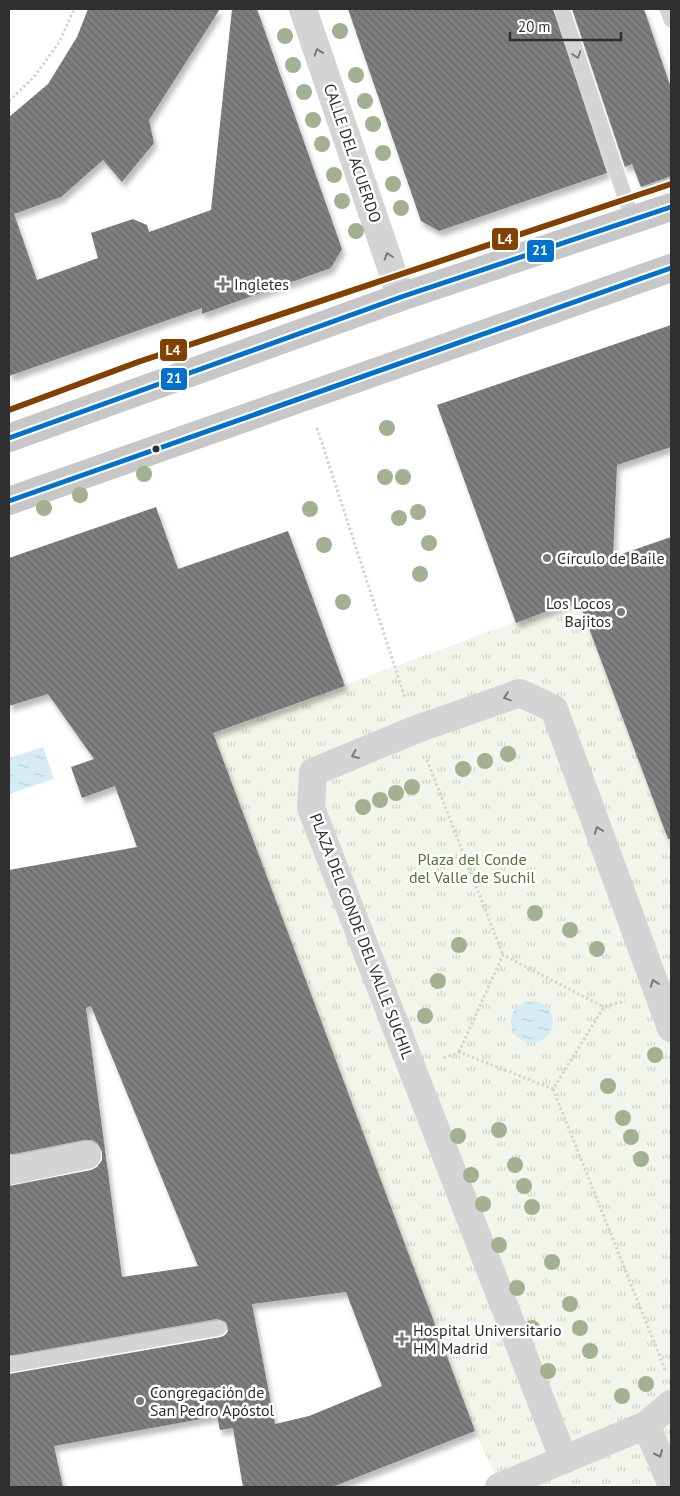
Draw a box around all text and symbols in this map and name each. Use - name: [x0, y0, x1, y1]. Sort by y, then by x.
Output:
- scale bar: [510, 10, 621, 42]
- text: 20 m: [518, 17, 551, 36]
- one-way arrow: [314, 49, 324, 57]
- one-way arrow: [572, 50, 582, 59]
- street label: CALLE DEL ACUERDO: [320, 81, 386, 225]
- line badge: L4: [491, 227, 519, 251]
- text: L4: [497, 230, 513, 248]
- line badge: 21: [526, 239, 555, 263]
- text: 21: [532, 241, 548, 259]
- one-way arrow: [384, 252, 394, 260]
- place label: Ingletes: [234, 274, 289, 294]
- marker: Ingletes: [216, 277, 230, 291]
- line badge: L4: [159, 338, 188, 362]
- text: L4: [165, 341, 181, 359]
- line badge: 21: [160, 367, 188, 391]
- text: 21: [166, 369, 182, 387]
- unlabelled marker: [151, 444, 161, 454]
- place label: Círculo de Baile: [557, 548, 665, 568]
- marker: Círculo de Baile: [541, 552, 553, 564]
- place label: Los Locos Bajitos: [546, 593, 611, 631]
- marker: Los Locos Bajitos: [615, 606, 627, 618]
- one-way arrow: [504, 692, 512, 702]
- one-way arrow: [351, 749, 360, 759]
- street label: PLAZA DEL CONDE DEL VALLE SUCHIL: [306, 810, 418, 1062]
- one-way arrow: [594, 826, 604, 835]
- park label: Plaza del Conde del Valle de Suchil: [409, 849, 535, 887]
- one-way arrow: [650, 979, 660, 988]
- place label: Hospital Universitario HM Madrid: [413, 1320, 562, 1358]
- marker: Hospital Universitario HM Madrid: [395, 1332, 409, 1346]
- place label: Congregación de San Pedro Apóstol: [150, 1382, 274, 1420]
- marker: Congregación de San Pedro Apóstol: [134, 1395, 146, 1407]
- one-way arrow: [653, 1449, 663, 1458]

